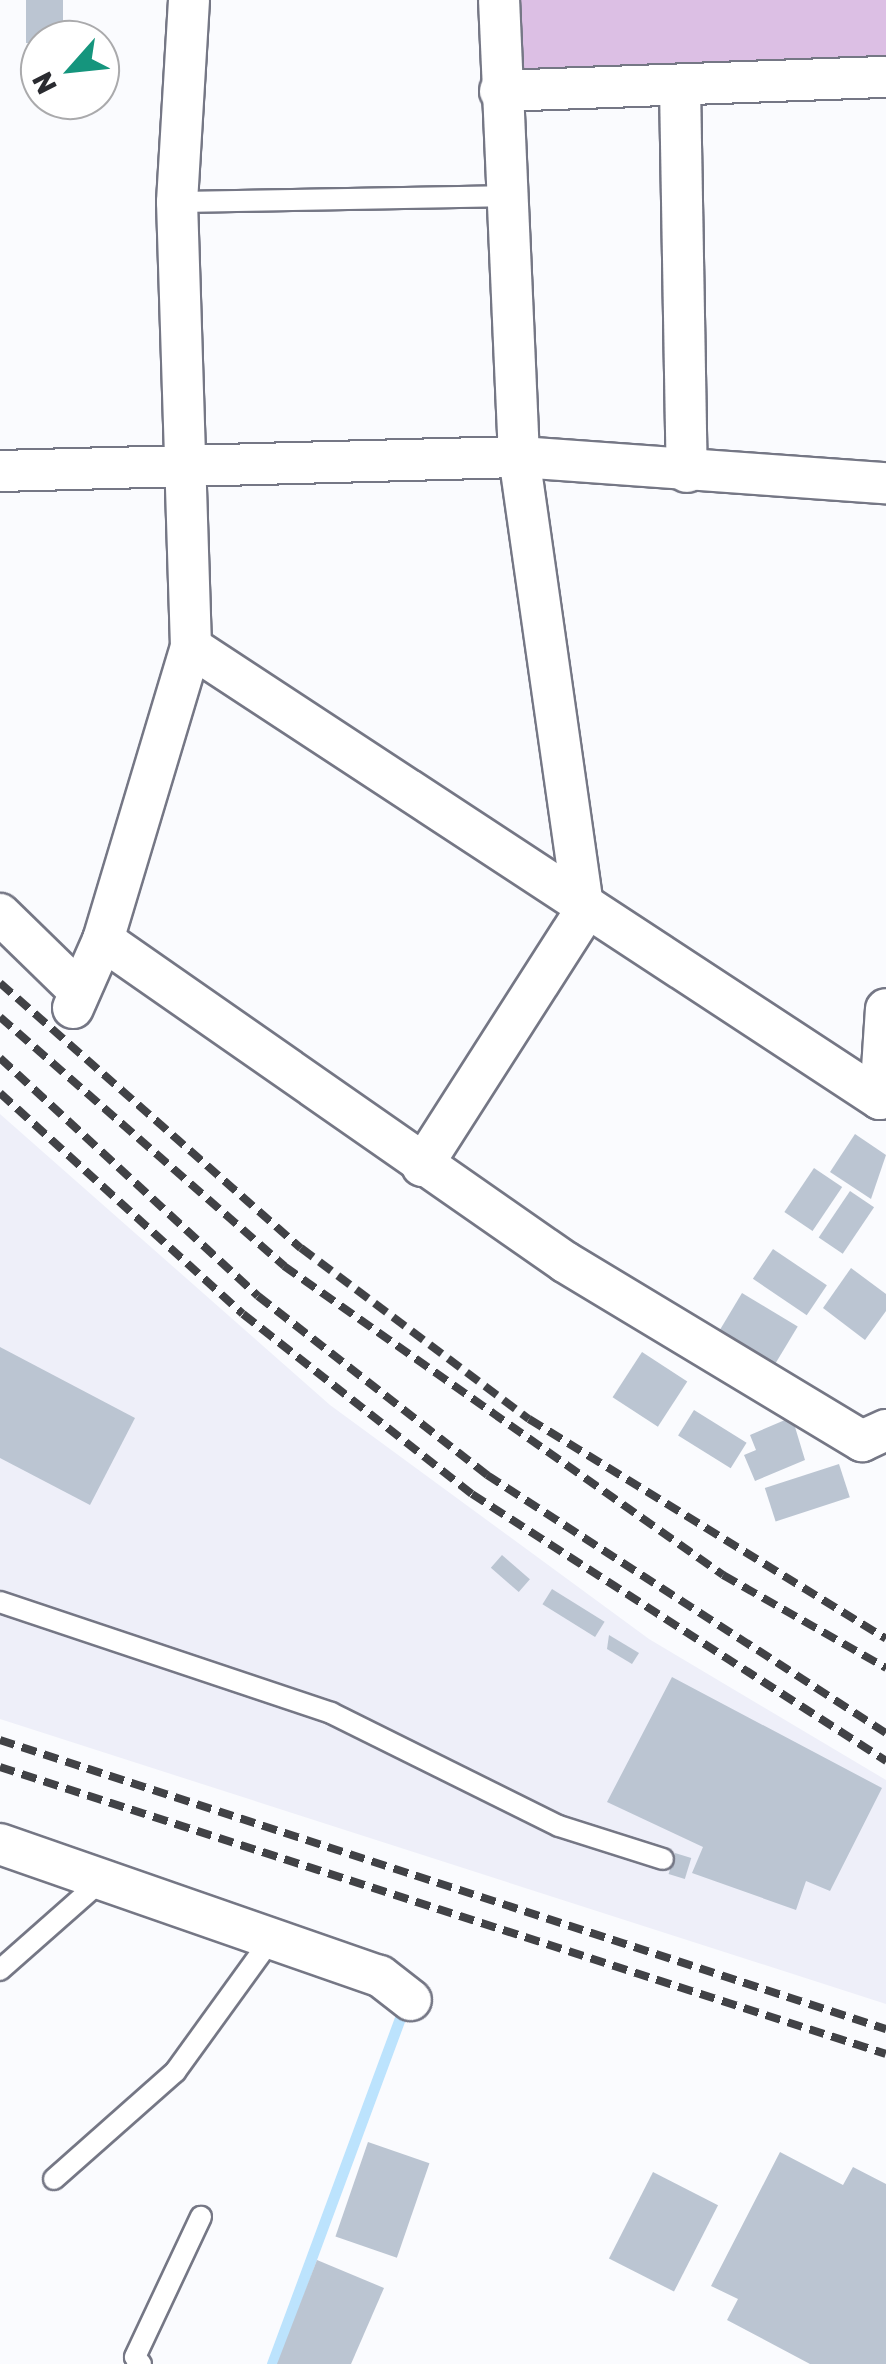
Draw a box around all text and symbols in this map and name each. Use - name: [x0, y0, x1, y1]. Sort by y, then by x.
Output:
- north arrow: [20, 20, 120, 120]
- text: N: [25, 66, 64, 99]

